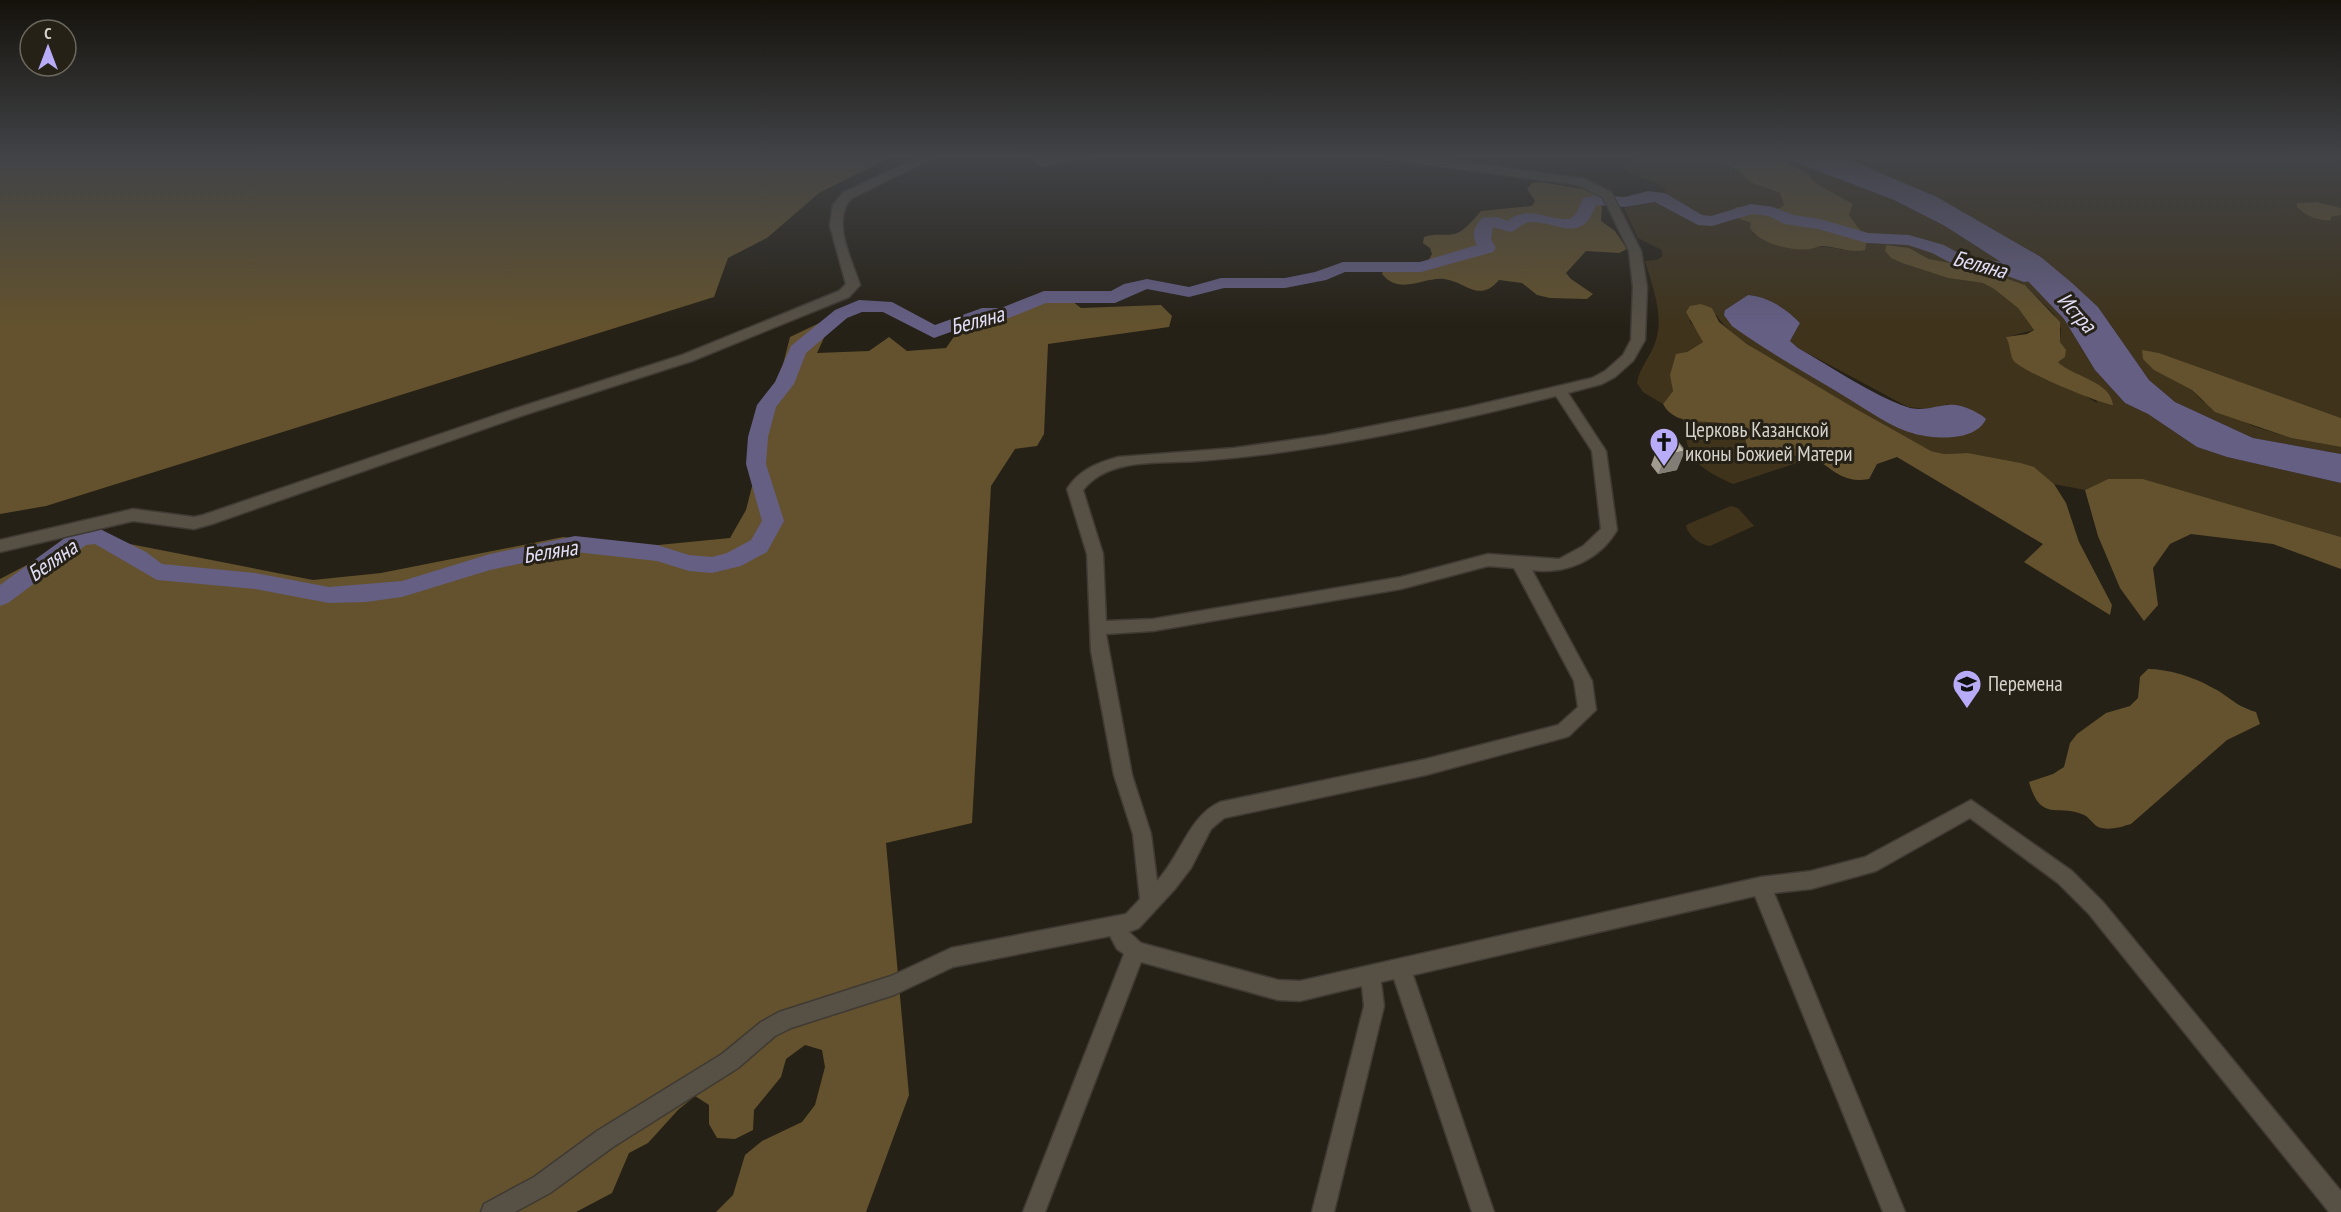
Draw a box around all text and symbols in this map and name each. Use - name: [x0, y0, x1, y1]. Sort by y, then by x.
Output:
- north arrow: [18, 18, 78, 78]
- text: С: [44, 23, 52, 43]
- water label: Беляна: [1950, 243, 2011, 285]
- water label: Истра: [2052, 286, 2103, 339]
- water label: Беляна: [947, 299, 1008, 341]
- place label: Церковь Казанской иконы Божией Матери: [1685, 416, 1853, 467]
- church icon: Церковь Казанской иконы Божией Матери: [1648, 426, 1680, 468]
- water label: Беляна: [22, 532, 83, 587]
- water label: Беляна: [521, 533, 580, 569]
- school or university icon: Перемена: [1951, 668, 1983, 710]
- place label: Перемена: [1988, 670, 2063, 697]

